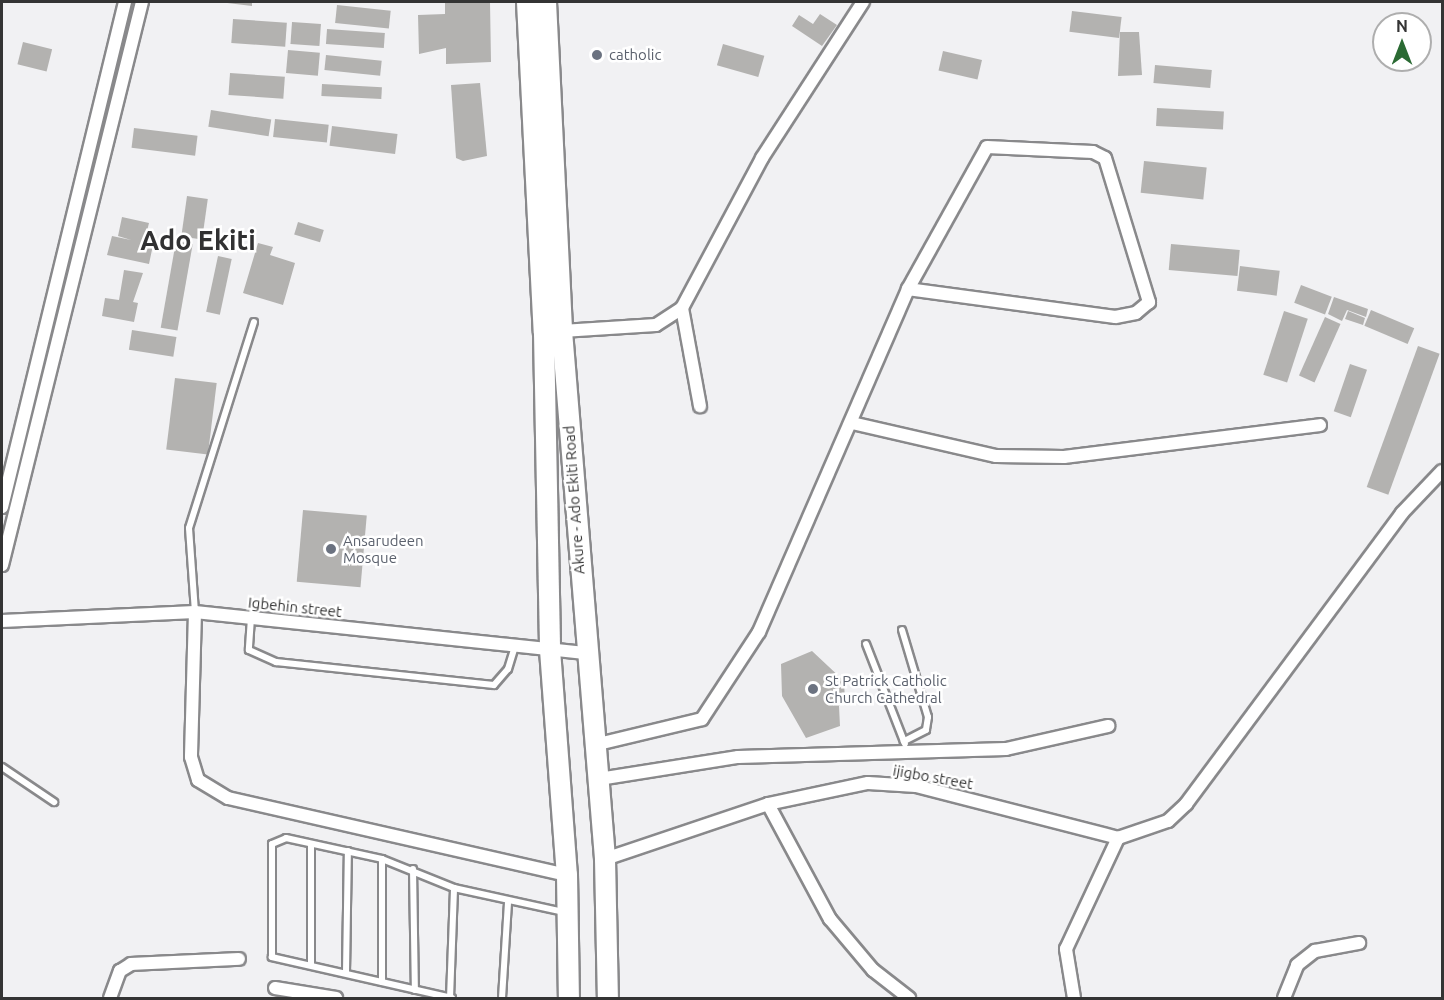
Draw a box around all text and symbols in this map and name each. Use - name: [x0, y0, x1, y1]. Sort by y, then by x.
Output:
- north arrow: [1372, 12, 1432, 72]
- text: N: [1396, 17, 1408, 35]
- place label: catholic: [609, 46, 661, 64]
- marker: catholic: [590, 48, 604, 62]
- district label: Ado Ekiti: [140, 225, 256, 257]
- street label: Akure - Ado Ekiti Road: [560, 425, 588, 575]
- place label: Ansarudeen Mosque: [343, 531, 424, 566]
- marker: Ansarudeen Mosque: [324, 542, 338, 556]
- street label: Igbehin street: [247, 593, 343, 621]
- place label: St Patrick Catholic Church Cathedral: [825, 671, 947, 706]
- marker: St Patrick Catholic Church Cathedral: [806, 682, 820, 696]
- street label: ijigbo street: [892, 761, 974, 793]

